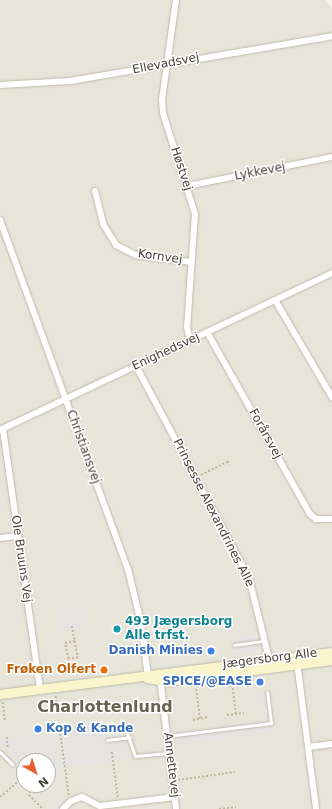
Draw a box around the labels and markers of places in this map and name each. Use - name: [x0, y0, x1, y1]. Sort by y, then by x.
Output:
- place label: 493 Jægersborg Alle trfst.: [125, 615, 232, 643]
- marker: 493 Jægersborg Alle trfst.: [112, 624, 122, 634]
- place label: Danish Minies: [108, 644, 203, 658]
- marker: Danish Minies: [206, 646, 216, 656]
- place label: Frøken Olfert: [7, 663, 96, 677]
- marker: Frøken Olfert: [99, 665, 109, 675]
- place label: SPICE/@EASE: [162, 675, 252, 689]
- marker: SPICE/@EASE: [255, 677, 265, 687]
- place label: Kop & Kande: [46, 722, 133, 736]
- marker: Kop & Kande: [33, 724, 43, 734]

